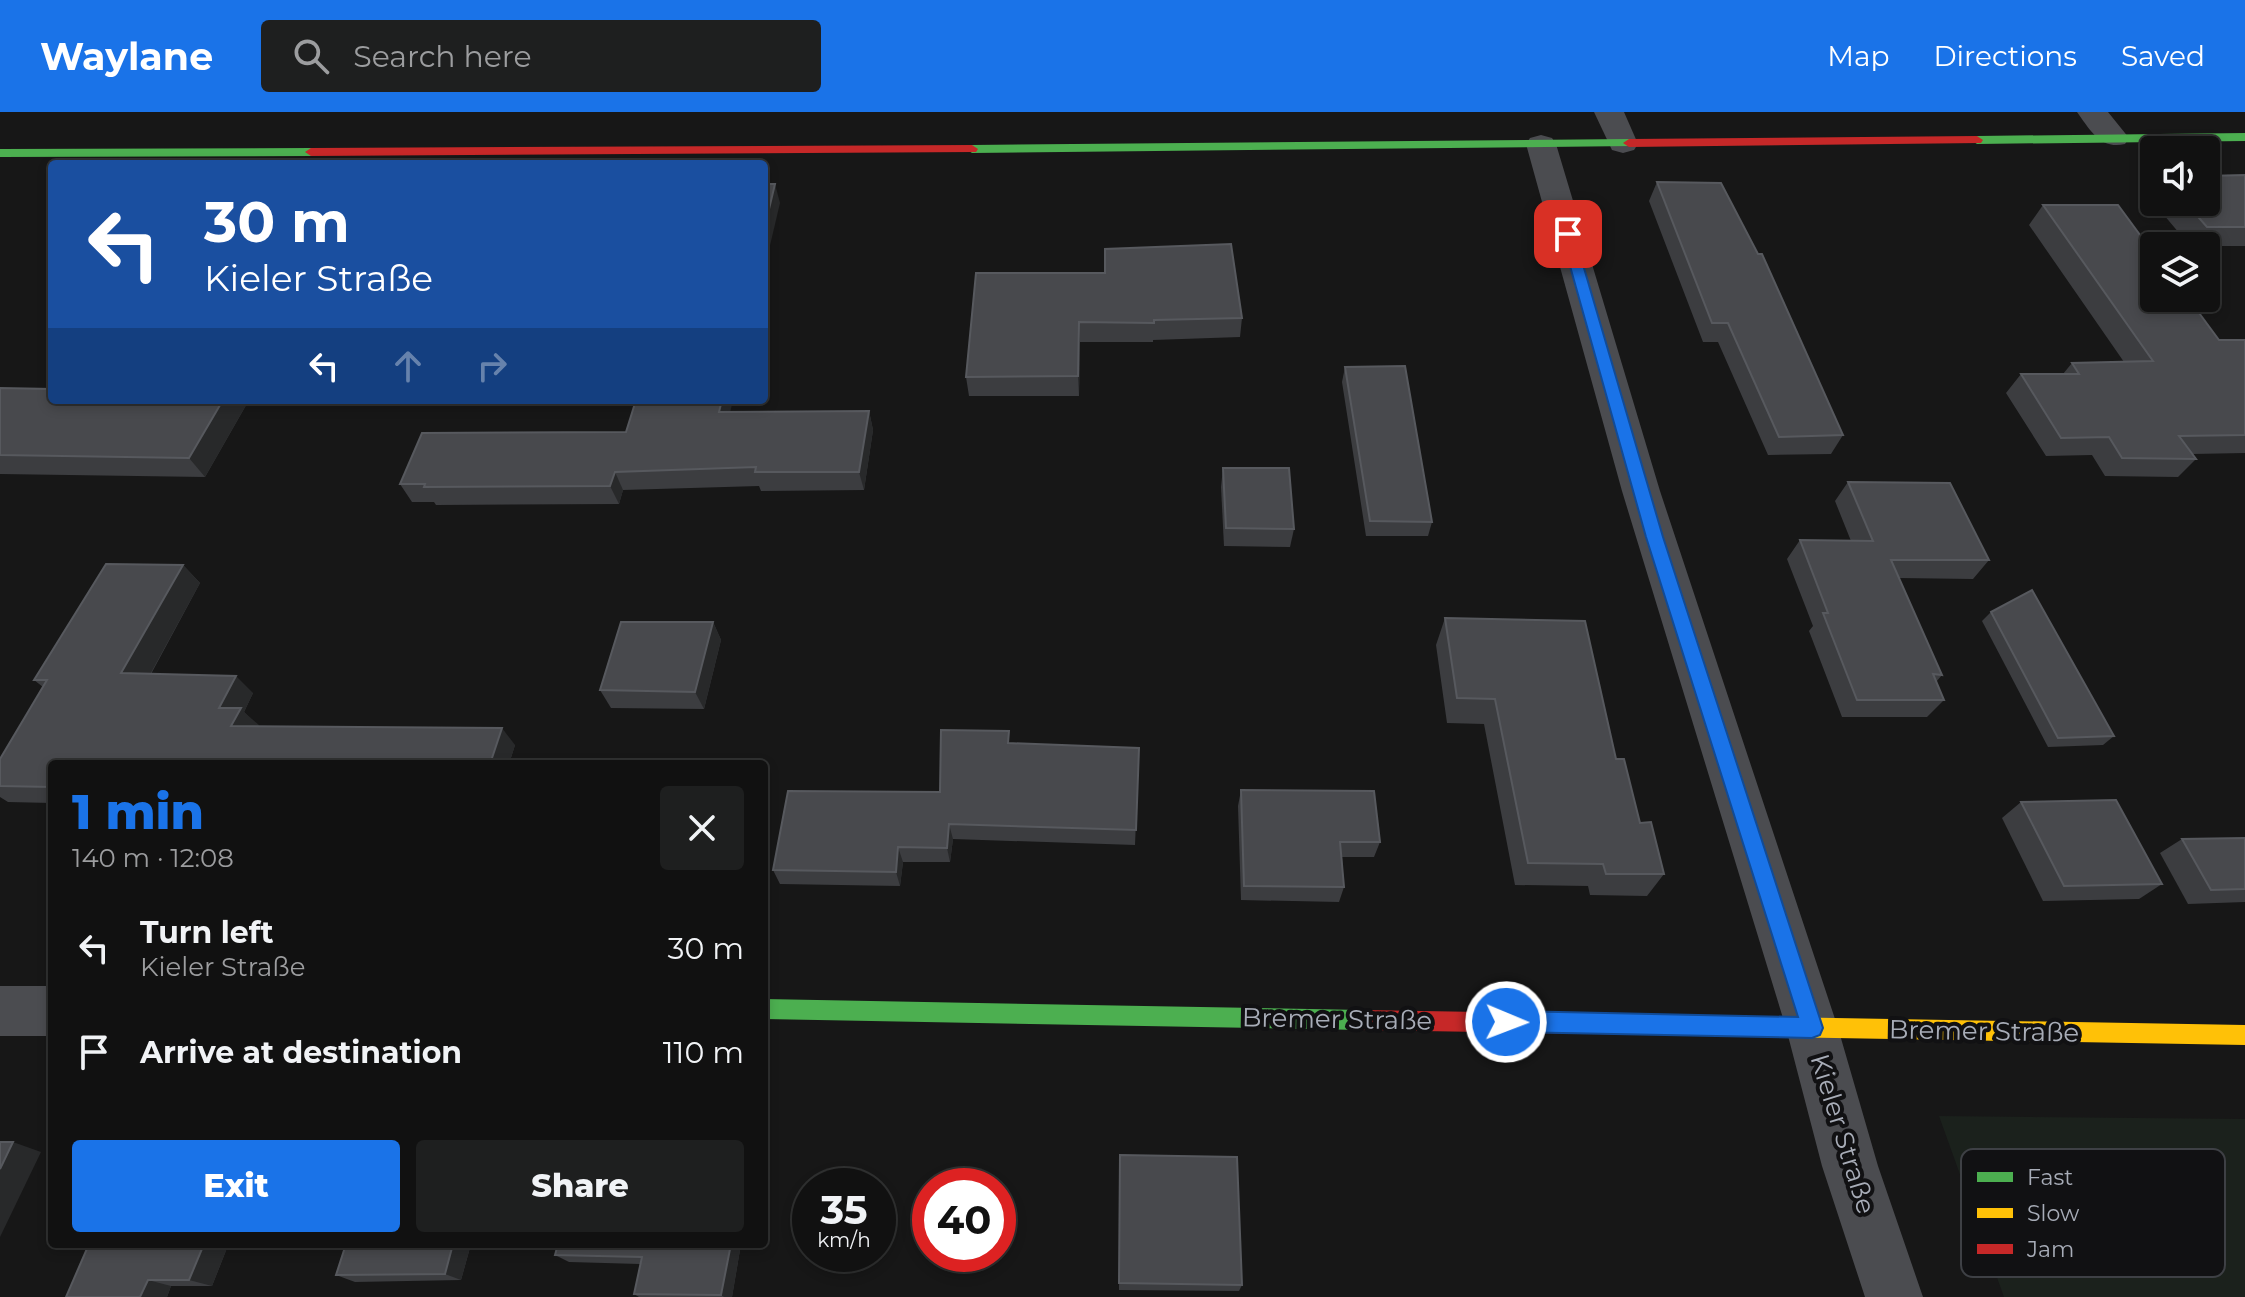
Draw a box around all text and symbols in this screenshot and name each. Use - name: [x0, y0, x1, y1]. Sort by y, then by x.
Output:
- search box: [261, 20, 821, 92]
- text: Waylane: [40, 33, 213, 80]
- icon: search: [289, 34, 333, 78]
- text: Search here: [353, 38, 532, 75]
- text: Map: [1827, 39, 1889, 73]
- text: Directions: [1933, 39, 2077, 73]
- text: Saved: [2121, 39, 2205, 73]
- map controls: [2140, 136, 2220, 312]
- button: sound: [2140, 136, 2220, 216]
- text: 30 m: [204, 188, 350, 256]
- icon: left: [72, 192, 176, 296]
- pin: [1534, 200, 1602, 268]
- icon: arrive: [1546, 212, 1590, 256]
- button: layers: [2140, 232, 2220, 312]
- text: Kieler Straße: [204, 256, 433, 300]
- icon: left: [302, 344, 346, 388]
- icon: ahead: [386, 344, 430, 388]
- icon: right: [470, 344, 514, 388]
- text: 1 min: [72, 783, 204, 841]
- button: close: [660, 786, 744, 870]
- text: 140 m · 12:08: [72, 842, 234, 874]
- text: Turn left: [140, 914, 273, 951]
- icon: left: [72, 926, 116, 970]
- text: 30 m: [668, 930, 744, 967]
- text: Kieler Straße: [140, 951, 305, 983]
- position arrow: [1464, 980, 1548, 1064]
- street label: Bremer Straße: [1242, 1001, 1432, 1037]
- street label: Bremer Straße: [1889, 1013, 2079, 1049]
- icon: arrive: [72, 1030, 116, 1074]
- text: Arrive at destination: [140, 1034, 462, 1071]
- text: 110 m: [663, 1034, 744, 1071]
- street label: Kieler Straße: [1804, 1050, 1882, 1218]
- button: Exit: [72, 1140, 400, 1232]
- button: Share: [416, 1140, 744, 1232]
- legend: [1961, 1149, 2225, 1277]
- text: Fast: [2027, 1164, 2073, 1191]
- speed limit sign: 40: [912, 1168, 1016, 1272]
- text: 35: [820, 1185, 868, 1234]
- text: Slow: [2027, 1200, 2080, 1227]
- text: km/h: [817, 1228, 871, 1252]
- text: Jam: [2026, 1236, 2074, 1263]

